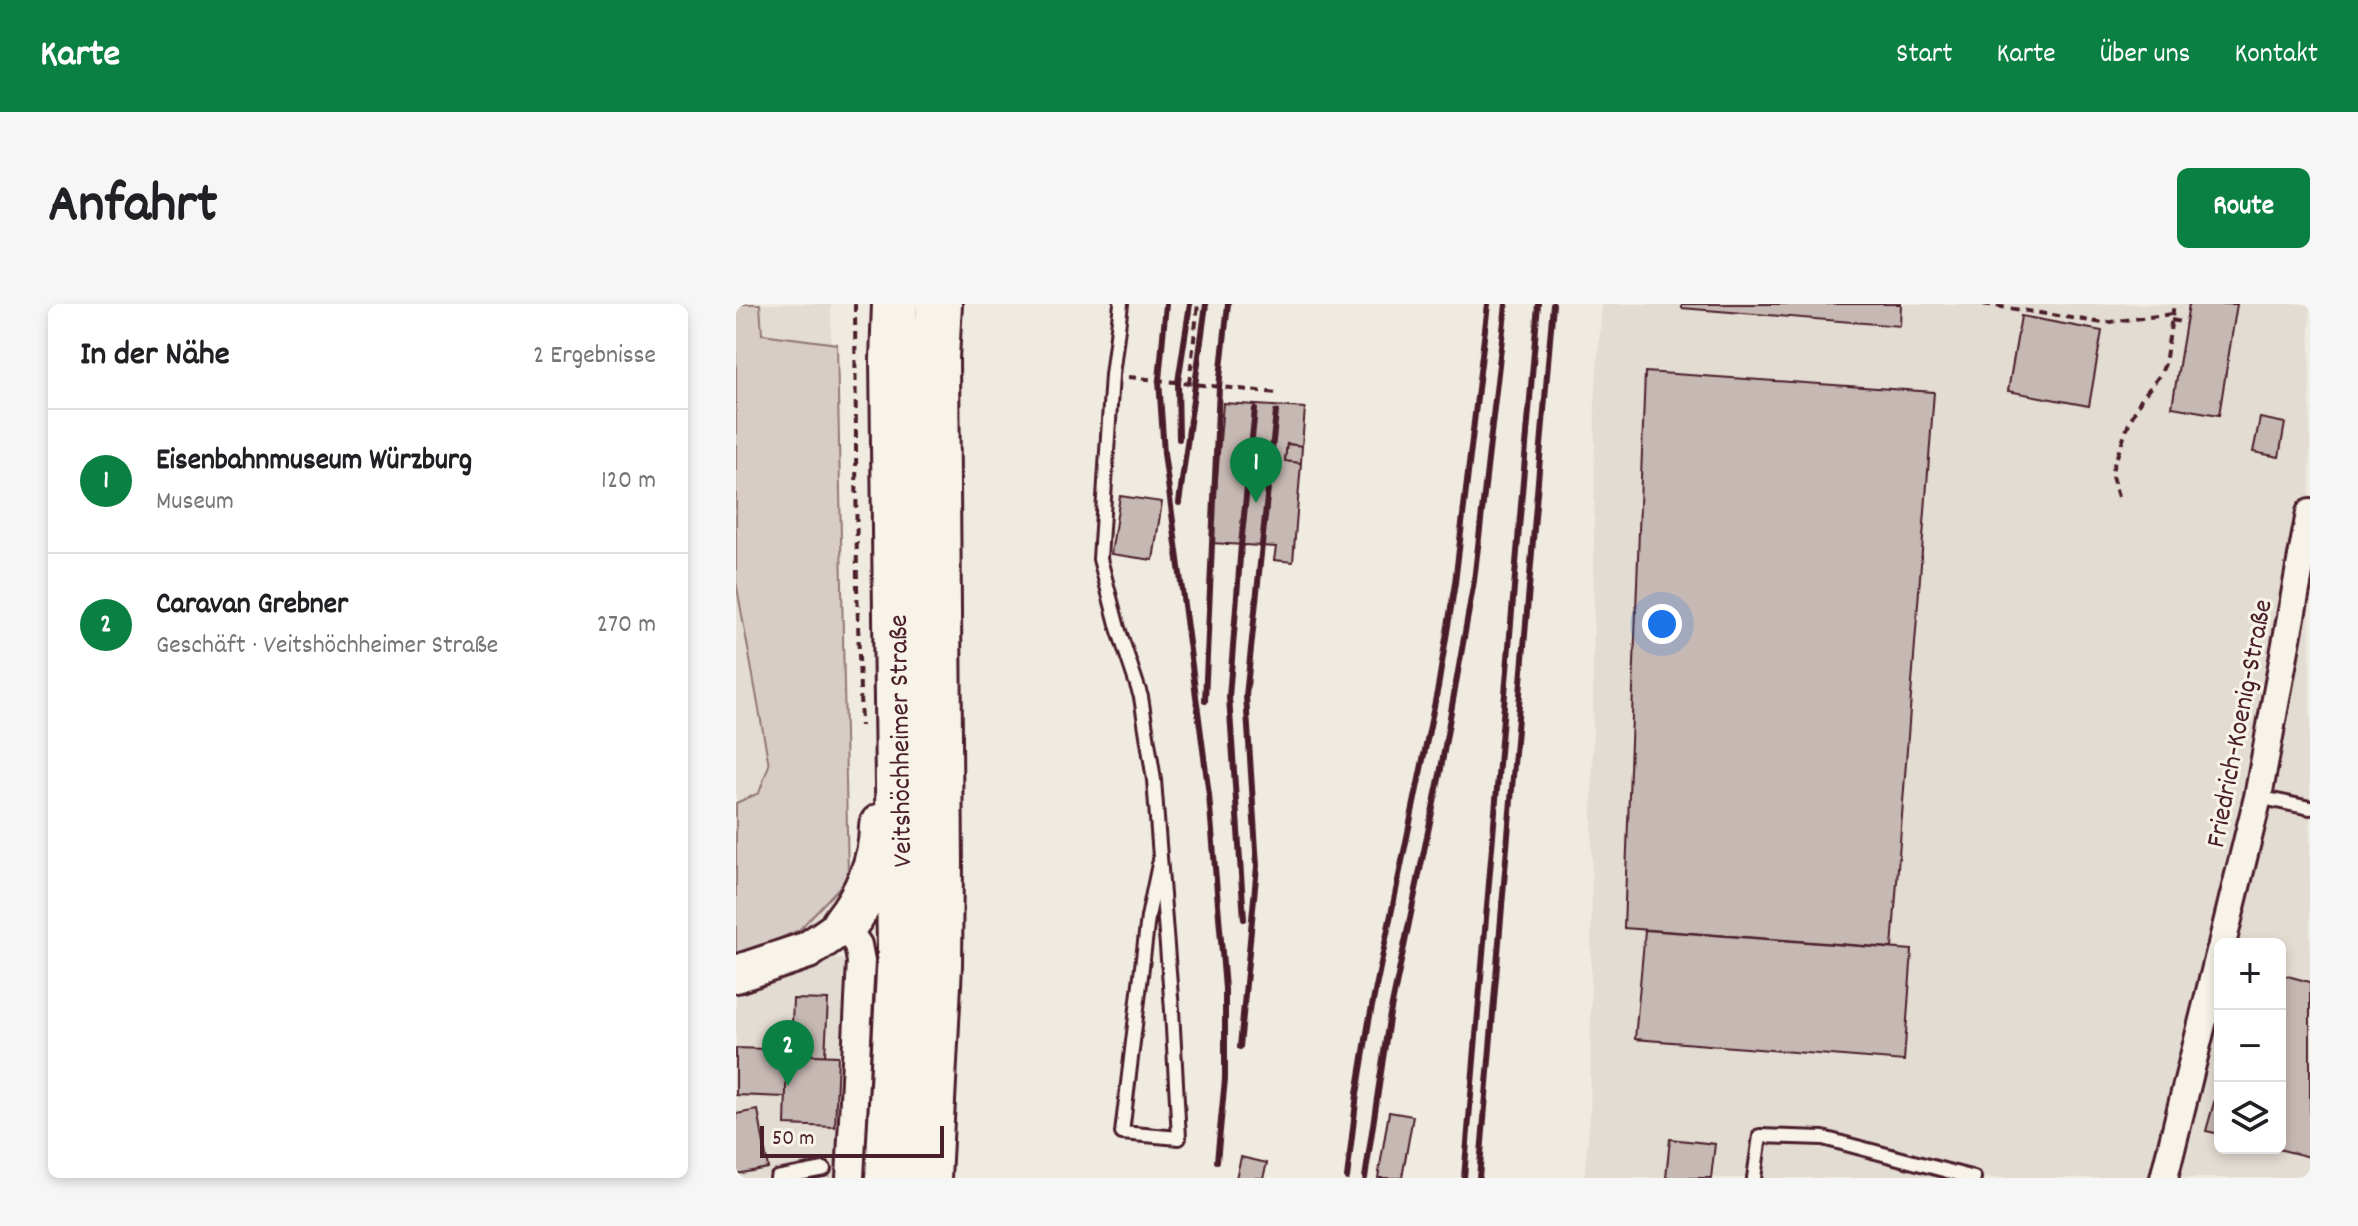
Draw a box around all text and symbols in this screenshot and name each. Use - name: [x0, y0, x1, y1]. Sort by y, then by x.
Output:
- text: Karte: [40, 29, 120, 84]
- text: Start: [1896, 36, 1953, 76]
- text: Karte: [1997, 36, 2056, 76]
- text: Über uns: [2100, 36, 2190, 76]
- text: Kontakt: [2234, 36, 2318, 76]
- text: Anfahrt: [48, 168, 218, 248]
- button: Route: [2177, 168, 2310, 248]
- text: In der Nähe: [80, 332, 230, 381]
- text: 2 Ergebnisse: [533, 338, 656, 375]
- pin: 1: [1230, 437, 1282, 503]
- text: Eisenbahnmuseum Würzburg: [156, 441, 472, 484]
- text: 1: [103, 463, 109, 500]
- text: 120 m: [601, 463, 656, 500]
- text: Museum: [156, 484, 234, 521]
- text: Caravan Grebner: [156, 585, 348, 628]
- street label: Friedrich-Koenig-Straße: [2198, 596, 2286, 851]
- your location: [1642, 604, 1682, 644]
- text: 2: [100, 607, 112, 644]
- text: 270 m: [597, 607, 656, 644]
- street label: Veitshöchheimer Straße: [881, 614, 925, 868]
- text: Geschäft · Veitshöchheimer Straße: [156, 628, 498, 665]
- map controls: [2214, 938, 2286, 1154]
- button: +: [2214, 938, 2286, 1010]
- button: −: [2214, 1010, 2286, 1082]
- pin: 2: [762, 1020, 814, 1086]
- button: layers: [2214, 1082, 2286, 1154]
- scale bar: [760, 1122, 944, 1158]
- text: 50 m: [772, 1124, 814, 1155]

